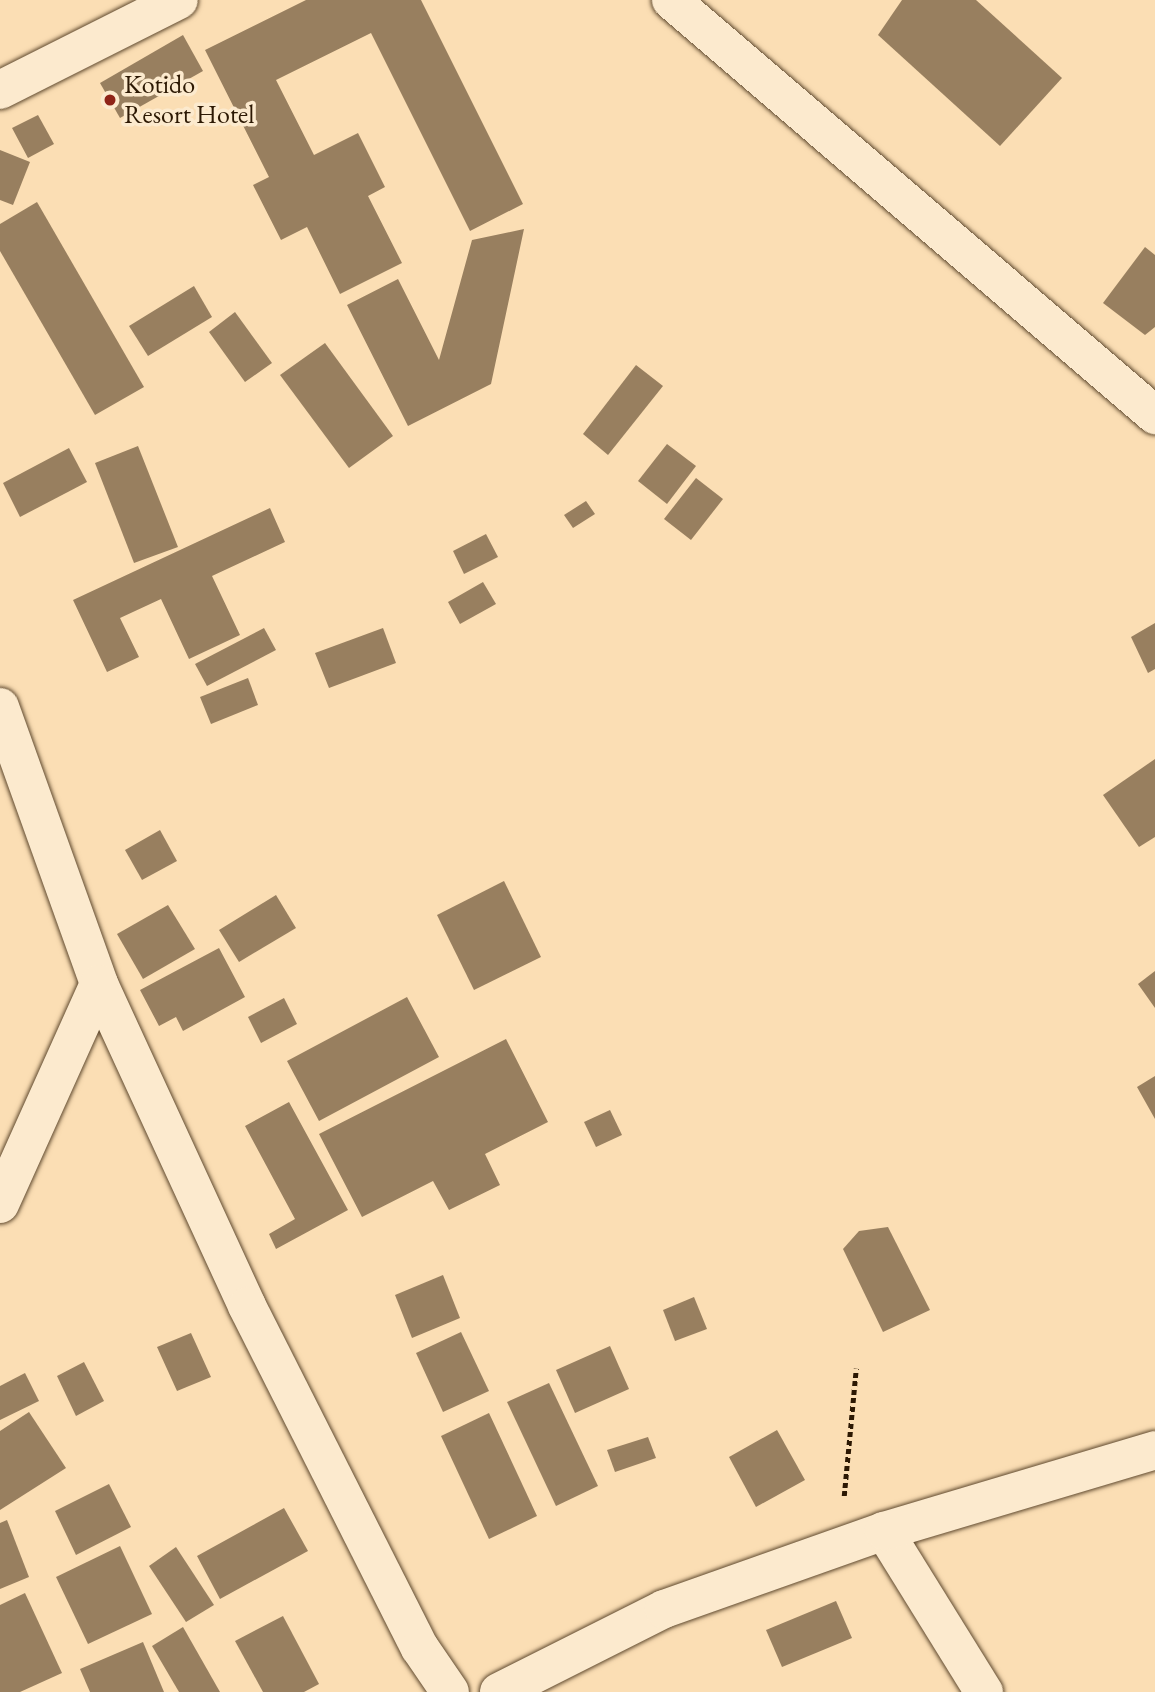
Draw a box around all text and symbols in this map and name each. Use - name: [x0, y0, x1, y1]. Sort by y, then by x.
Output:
- place label: Kotido Resort Hotel: [124, 69, 254, 130]
- marker: Kotido Resort Hotel: [102, 92, 118, 108]

